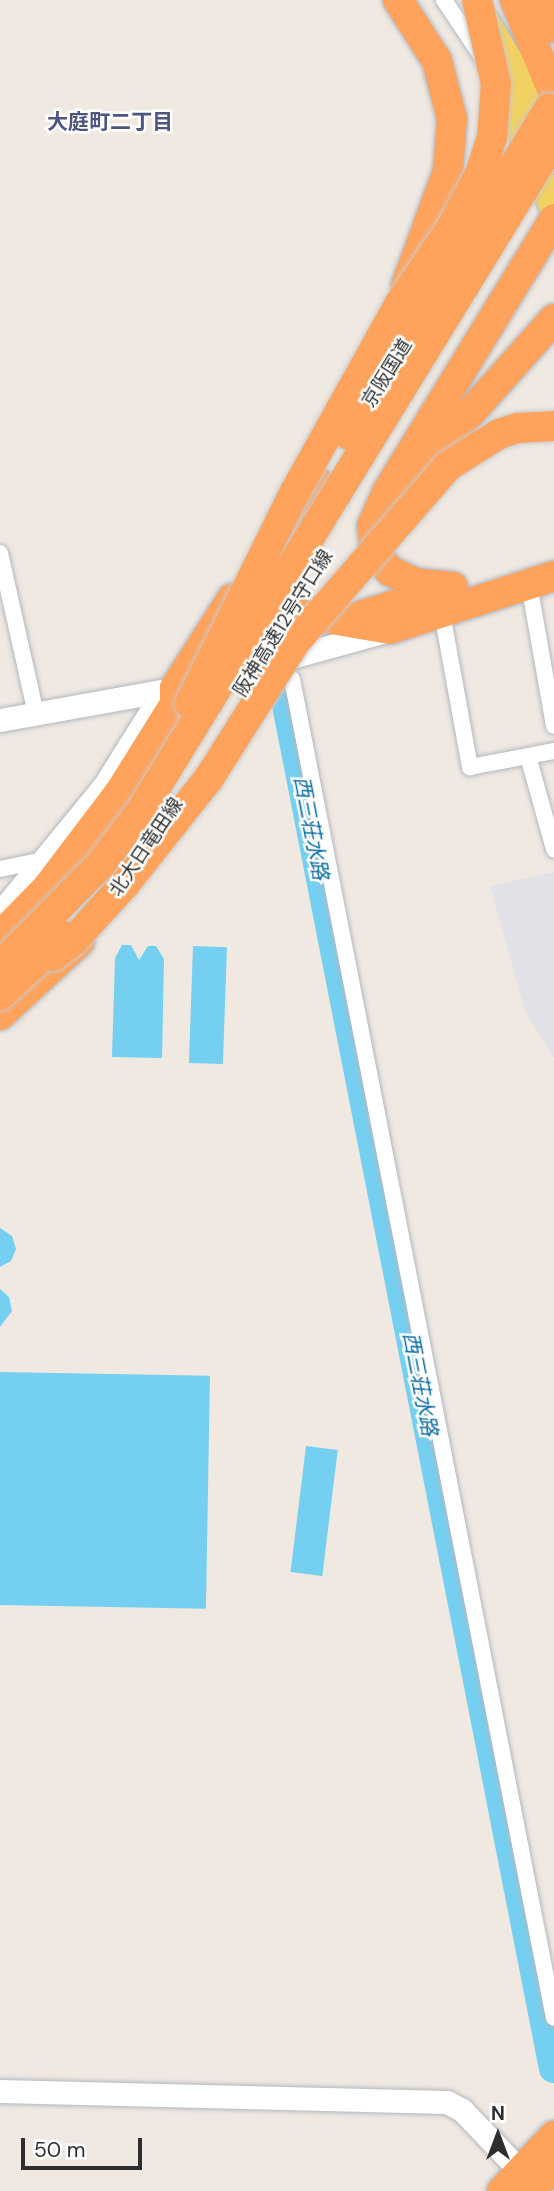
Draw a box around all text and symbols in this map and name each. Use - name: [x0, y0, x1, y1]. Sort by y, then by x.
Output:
- district label: 大庭町二丁目: [47, 109, 173, 135]
- street label: 京阪国道: [357, 335, 417, 411]
- street label: 阪神高速12号守口線: [229, 545, 337, 701]
- water label: 西三荘水路: [289, 774, 333, 882]
- street label: 北大日竜田線: [105, 793, 187, 901]
- water label: 西三荘水路: [398, 1330, 442, 1438]
- north arrow: [463, 2100, 533, 2170]
- text: N: [491, 2101, 505, 2126]
- scale bar: [24, 2124, 145, 2168]
- text: 50 m: [34, 2136, 85, 2164]

